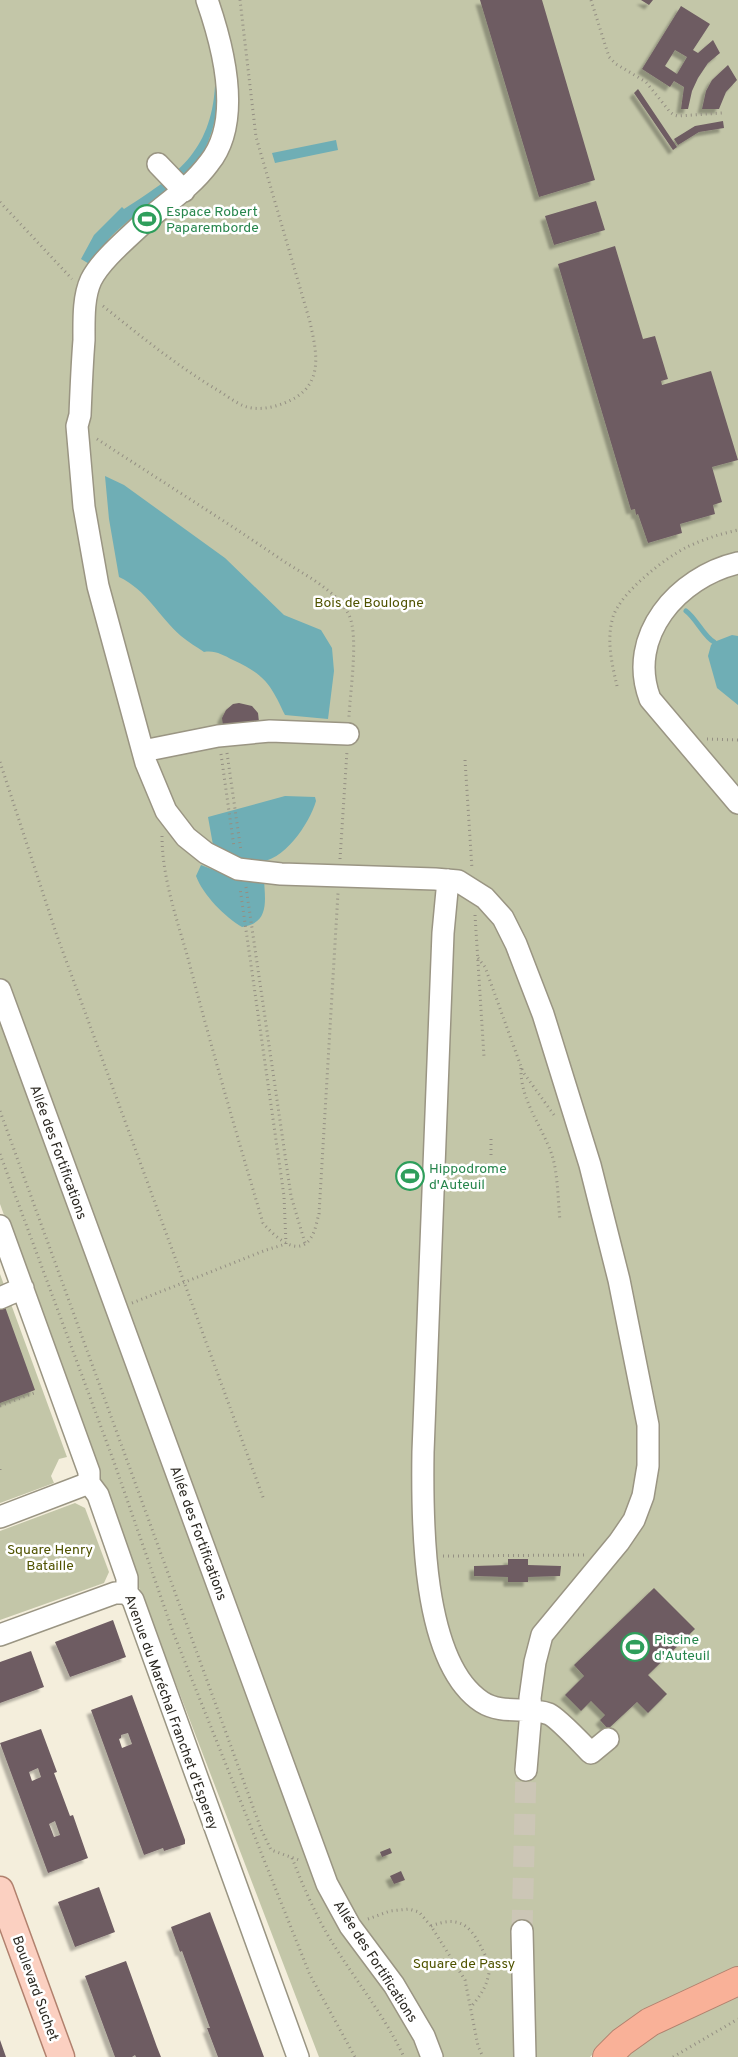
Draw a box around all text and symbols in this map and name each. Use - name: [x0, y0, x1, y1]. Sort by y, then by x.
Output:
- sports icon: Espace Robert Paparemborde: [132, 204, 162, 234]
- place label: Espace Robert Paparemborde: [166, 204, 259, 237]
- park label: Bois de Boulogne: [314, 595, 424, 612]
- street label: Allée des Fortifications: [25, 1083, 90, 1222]
- sports icon: Hippodrome d'Auteuil: [395, 1161, 425, 1191]
- place label: Hippodrome d'Auteuil: [429, 1161, 507, 1194]
- street label: Allée des Fortifications: [165, 1464, 230, 1603]
- park label: Square Henry Bataille: [7, 1542, 93, 1575]
- street label: Avenue du Maréchal Franchet d'Esperey: [120, 1593, 221, 1833]
- sports icon: Piscine d'Auteuil: [620, 1632, 650, 1662]
- place label: Piscine d'Auteuil: [654, 1632, 710, 1665]
- street label: Allée des Fortifications: [329, 1898, 421, 2026]
- street label: Boulevard Suchet: [8, 1934, 61, 2043]
- park label: Square de Passy: [413, 1956, 515, 1973]

